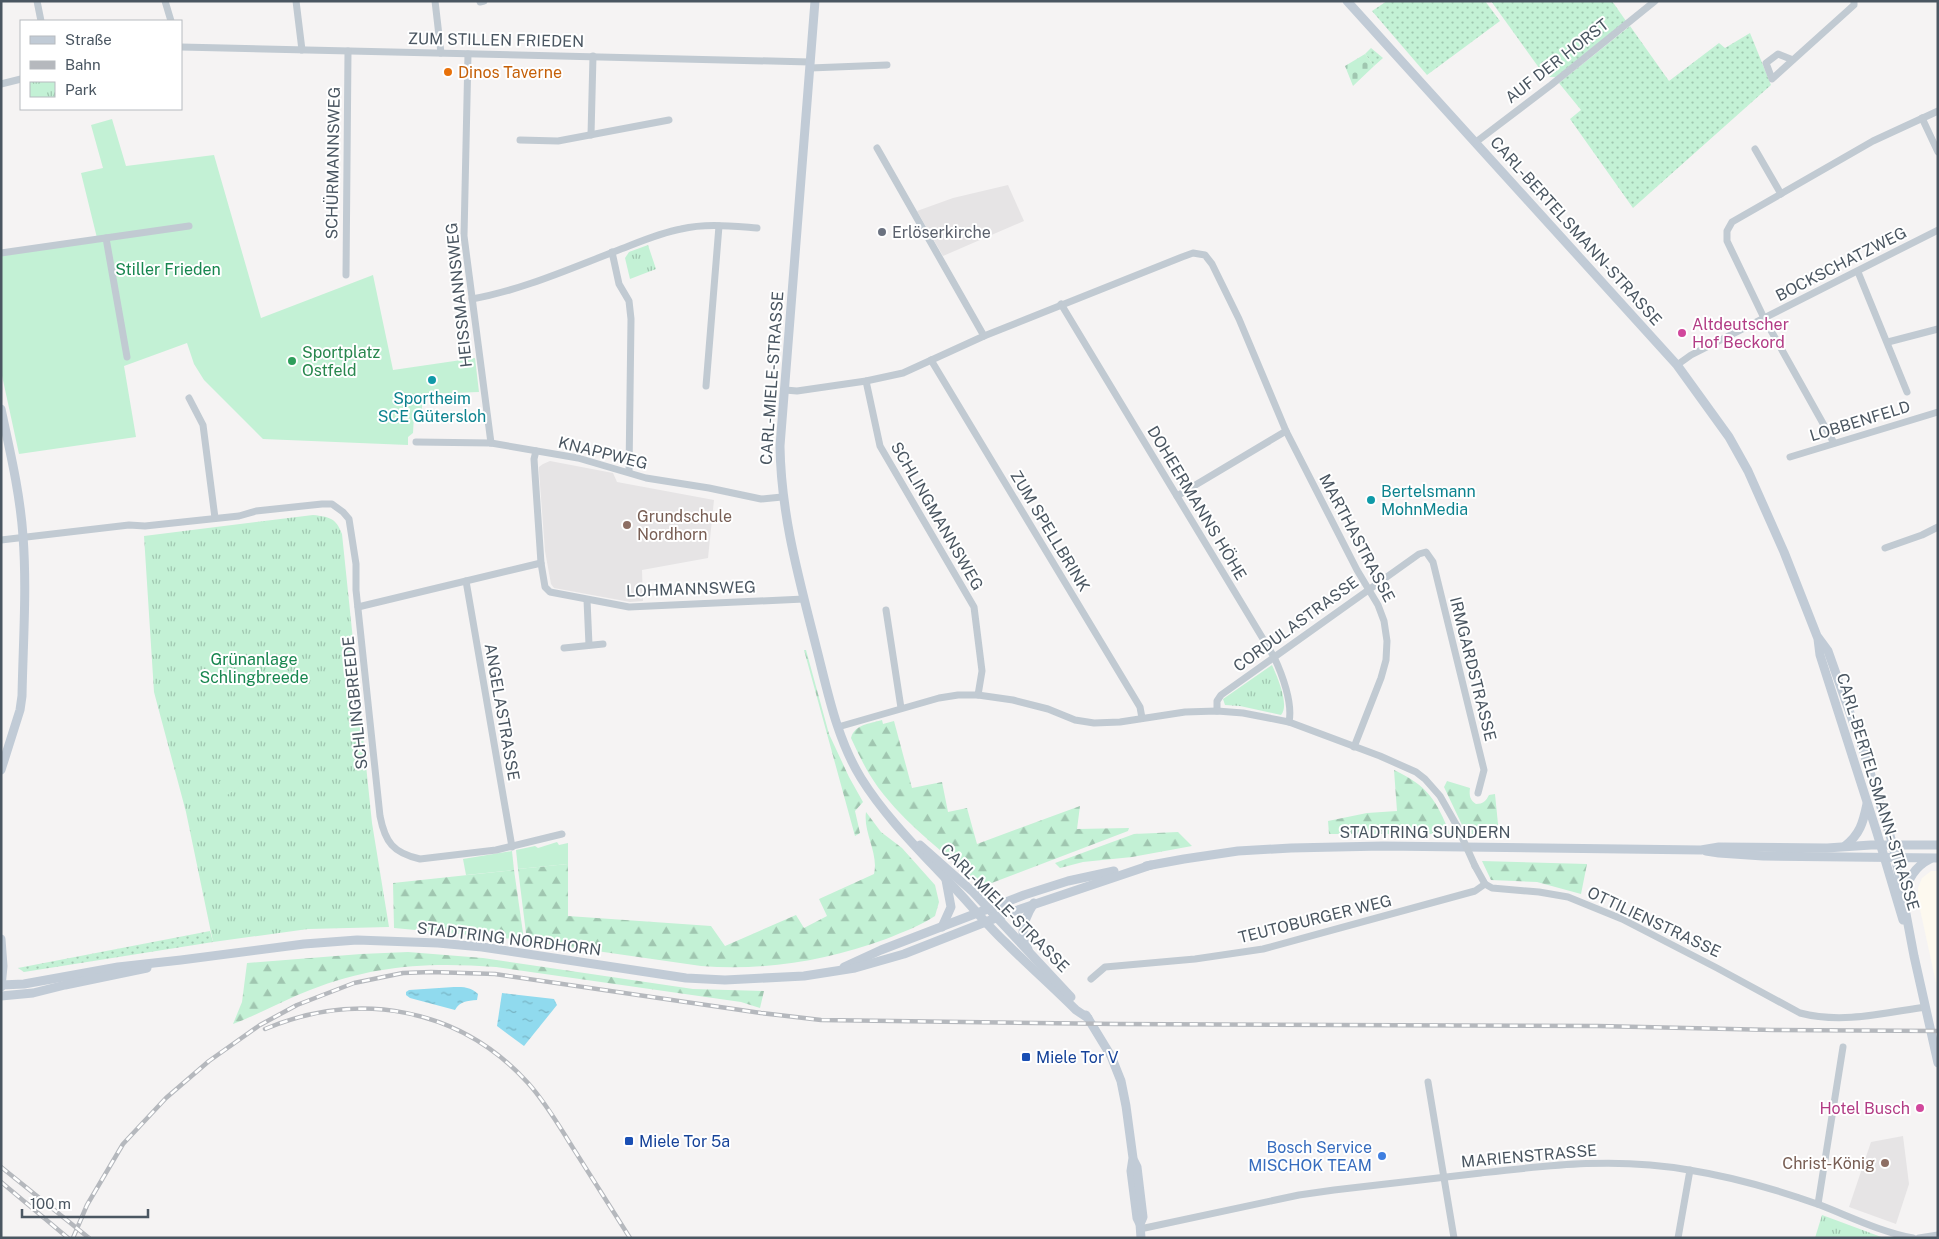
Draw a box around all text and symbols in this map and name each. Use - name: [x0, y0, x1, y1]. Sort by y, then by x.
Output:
- street label: AUF DER HORST: [1502, 15, 1613, 107]
- legend: [20, 20, 182, 110]
- street label: ZUM STILLEN FRIEDEN: [408, 29, 584, 51]
- text: Straße: [65, 31, 112, 48]
- text: Bahn: [65, 56, 101, 73]
- place label: Dinos Taverne: [458, 63, 562, 82]
- marker: Dinos Taverne: [442, 66, 454, 78]
- text: Park: [65, 81, 97, 98]
- street label: SCHÜRMANNSWEG: [321, 86, 344, 239]
- street label: CARL-BERTELSMANN-STRASSE: [1486, 133, 1666, 329]
- street label: HEISSMANNSWEG: [442, 222, 476, 368]
- place label: Erlöserkirche: [892, 223, 991, 242]
- street label: BOCKSCHATZWEG: [1772, 223, 1910, 305]
- marker: Erlöserkirche: [876, 226, 888, 238]
- park label: Stiller Frieden: [115, 260, 221, 279]
- street label: CARL-MIELE-STRASSE: [756, 291, 788, 465]
- place label: Altdeutscher Hof Beckord: [1692, 315, 1789, 352]
- marker: Altdeutscher Hof Beckord: [1676, 327, 1688, 339]
- place label: Sportplatz Ostfeld: [302, 343, 381, 380]
- marker: Sportplatz Ostfeld: [286, 355, 298, 367]
- marker: Sportheim SCE Gütersloh: [426, 374, 438, 386]
- place label: Sportheim SCE Gütersloh: [378, 389, 486, 426]
- street label: LOBBENFELD: [1807, 397, 1913, 445]
- street label: DOHEERMANNS HÖHE: [1143, 422, 1251, 584]
- street label: KNAPPWEG: [556, 433, 650, 473]
- street label: SCHLINGMANNSWEG: [887, 438, 987, 594]
- street label: ZUM SPELLBRINK: [1006, 467, 1094, 595]
- street label: MARTHASTRASSE: [1315, 471, 1399, 605]
- place label: Bertelsmann MohnMedia: [1381, 482, 1476, 519]
- marker: Bertelsmann MohnMedia: [1365, 494, 1377, 506]
- place label: Grundschule Nordhorn: [637, 507, 732, 544]
- marker: Grundschule Nordhorn: [621, 519, 633, 531]
- street label: CORDULASTRASSE: [1230, 572, 1362, 676]
- street label: LOHMANNSWEG: [626, 577, 756, 601]
- street label: IRMGARDSTRASSE: [1446, 595, 1500, 743]
- street label: SCHLINGBREEDE: [339, 635, 371, 771]
- street label: ANGELASTRASSE: [481, 642, 523, 782]
- park label: Grünanlage Schlingbreede: [200, 650, 308, 687]
- street label: CARL-BERTELSMANN-STRASSE: [1833, 671, 1923, 913]
- street label: STADTRING SUNDERN: [1339, 823, 1511, 842]
- street label: CARL-MIELE-STRASSE: [937, 840, 1073, 976]
- street label: OTTILIENSTRASSE: [1584, 883, 1724, 961]
- street label: TEUTOBURGER WEG: [1236, 891, 1394, 947]
- street label: STADTRING NORDHORN: [416, 918, 602, 960]
- place label: Miele Tor V: [1036, 1048, 1119, 1067]
- marker: Miele Tor V: [1020, 1051, 1032, 1063]
- place label: Hotel Busch: [1819, 1099, 1910, 1118]
- marker: Hotel Busch: [1914, 1102, 1926, 1114]
- place label: Miele Tor 5a: [639, 1132, 730, 1151]
- marker: Miele Tor 5a: [623, 1135, 635, 1147]
- place label: Bosch Service MISCHOK TEAM: [1248, 1138, 1372, 1175]
- street label: MARIENSTRASSE: [1460, 1141, 1598, 1171]
- marker: Bosch Service MISCHOK TEAM: [1376, 1150, 1388, 1162]
- place label: Christ-König: [1782, 1154, 1875, 1173]
- marker: Christ-König: [1879, 1157, 1891, 1169]
- scale bar: [22, 1186, 149, 1218]
- text: 100 m: [30, 1195, 71, 1212]

